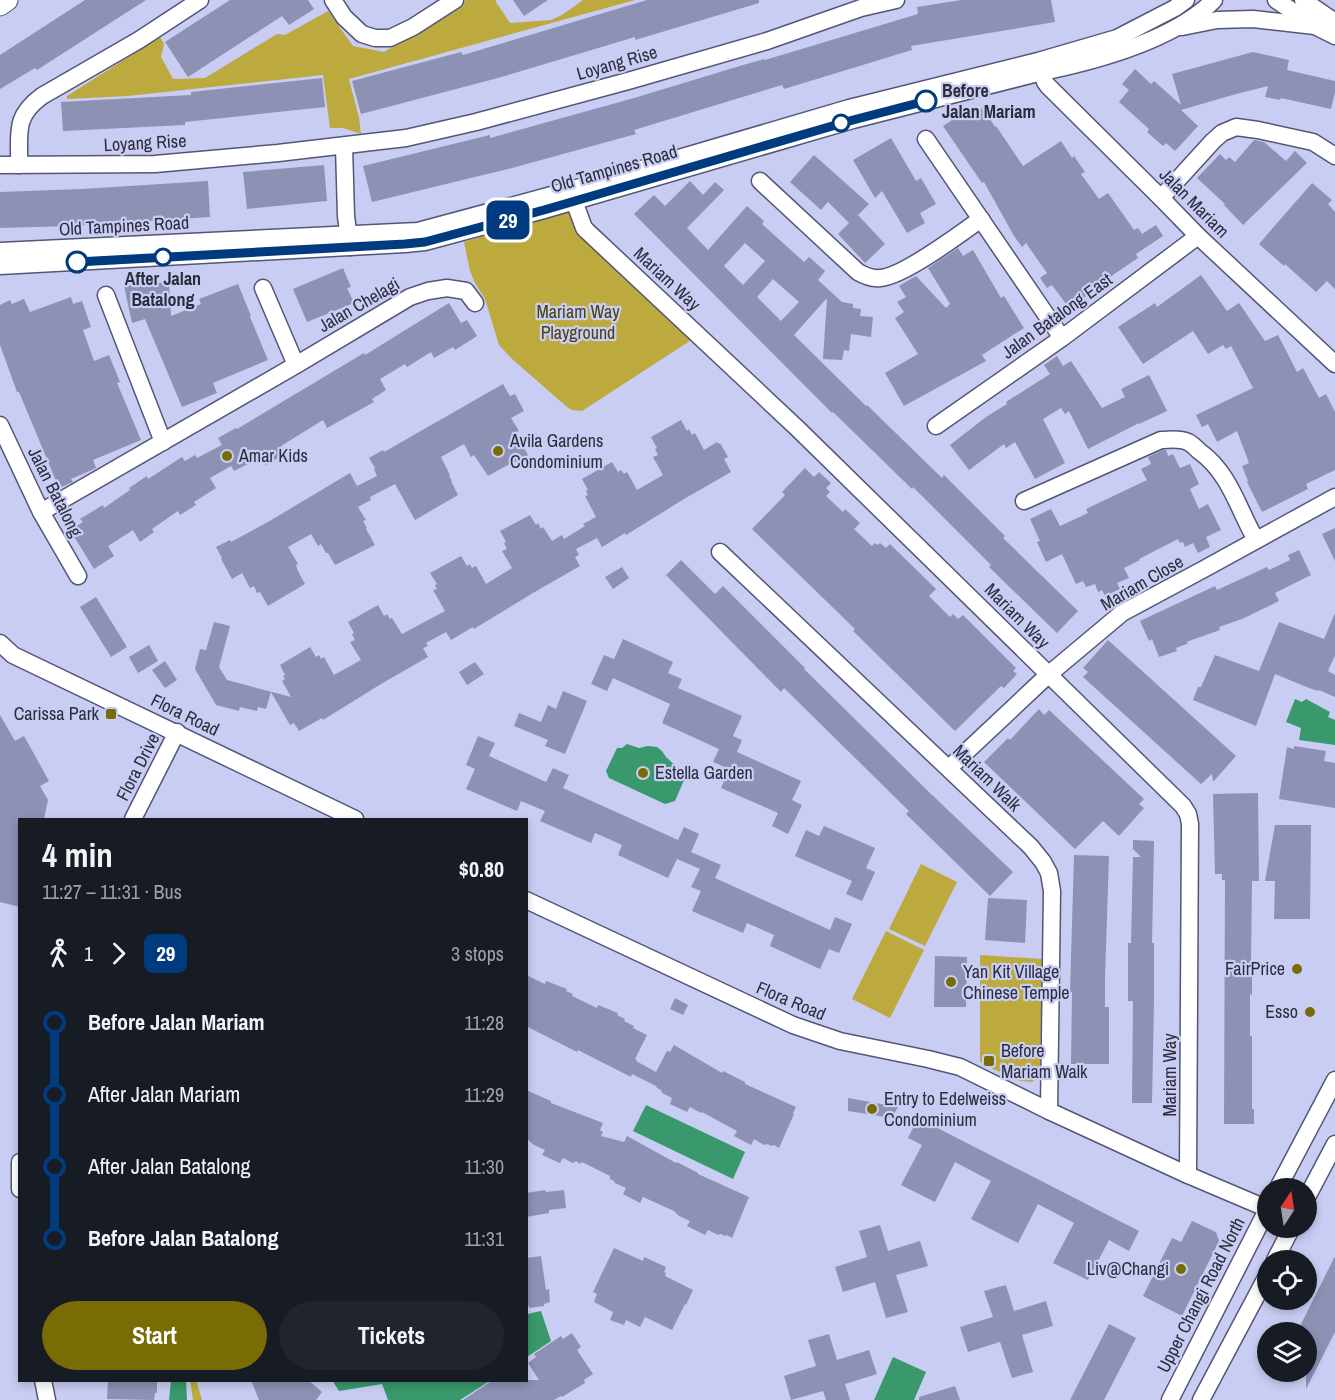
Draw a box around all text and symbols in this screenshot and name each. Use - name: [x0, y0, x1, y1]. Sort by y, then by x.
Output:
- street label: Loyang Rise: [574, 39, 660, 86]
- place label: Before Jalan Mariam: [942, 78, 1036, 124]
- marker: Before Jalan Mariam: [915, 90, 937, 112]
- unlabelled marker: [832, 114, 850, 132]
- street label: Loyang Rise: [103, 128, 187, 157]
- street label: Old Tampines Road: [548, 139, 680, 199]
- street label: Jalan Mariam: [1154, 162, 1235, 243]
- line badge: 29: [481, 200, 535, 240]
- text: 29: [498, 206, 518, 235]
- street label: Old Tampines Road: [58, 210, 190, 241]
- street label: Mariam Way: [628, 241, 707, 317]
- marker: After Jalan Batalong: [154, 248, 172, 266]
- unlabelled marker: [66, 251, 88, 273]
- place label: After Jalan Batalong: [125, 266, 201, 312]
- street label: Jalan Batalong East: [996, 267, 1117, 364]
- street label: Jalan Chelagi: [313, 271, 404, 338]
- park label: Mariam Way Playground: [536, 299, 620, 345]
- place label: Avila Gardens Condominium: [509, 428, 603, 474]
- street label: Jalan Batalong: [22, 443, 89, 542]
- place label: Amar Kids: [238, 443, 308, 468]
- marker: Avila Gardens Condominium: [491, 444, 505, 458]
- marker: Amar Kids: [220, 449, 234, 463]
- street label: Mariam Close: [1096, 549, 1188, 616]
- street label: Mariam Way: [979, 577, 1056, 654]
- street label: Flora Road: [147, 687, 224, 742]
- place label: Carissa Park: [14, 701, 100, 726]
- marker: Carissa Park: [104, 707, 118, 721]
- street label: Flora Drive: [110, 729, 165, 805]
- street label: Mariam Walk: [948, 739, 1028, 817]
- place label: Estella Garden: [655, 760, 753, 785]
- marker: Estella Garden: [636, 766, 650, 780]
- text: 4 min: [42, 833, 113, 877]
- text: $0.80: [459, 854, 504, 884]
- text: 11:27 – 11:31 · Bus: [42, 878, 182, 905]
- icon: walk: [42, 937, 75, 970]
- icon: forward: [102, 937, 135, 970]
- text: 29: [156, 939, 175, 968]
- text: 1: [84, 940, 93, 967]
- text: 3 stops: [451, 940, 504, 967]
- place label: FairPrice: [1225, 956, 1285, 981]
- place label: Yan Kit Village Chinese Temple: [963, 959, 1069, 1005]
- marker: FairPrice: [1290, 962, 1304, 976]
- street label: Flora Road: [753, 975, 830, 1026]
- marker: Yan Kit Village Chinese Temple: [944, 975, 958, 989]
- place label: Esso: [1265, 999, 1298, 1024]
- marker: Esso: [1303, 1005, 1317, 1019]
- text: Before Jalan Mariam: [88, 1007, 264, 1037]
- text: 11:28: [464, 1009, 504, 1036]
- street label: Mariam Way: [1157, 1033, 1182, 1117]
- place label: Before Mariam Walk: [1001, 1038, 1088, 1084]
- marker: Before Mariam Walk: [982, 1054, 996, 1068]
- text: After Jalan Mariam: [88, 1079, 240, 1109]
- text: 11:29: [464, 1081, 504, 1108]
- place label: Entry to Edelweiss Condominium: [884, 1086, 1006, 1132]
- marker: Entry to Edelweiss Condominium: [865, 1102, 879, 1116]
- text: After Jalan Batalong: [88, 1151, 250, 1181]
- text: 11:30: [464, 1153, 504, 1180]
- north arrow: [1257, 1178, 1317, 1238]
- map controls: [1257, 1178, 1317, 1382]
- street label: Upper Changi Road North: [1150, 1213, 1251, 1377]
- text: Before Jalan Batalong: [88, 1223, 278, 1253]
- text: 11:31: [464, 1225, 504, 1252]
- button: locate: [1257, 1250, 1317, 1310]
- place label: Liv@Changi: [1087, 1256, 1169, 1281]
- marker: Liv@Changi: [1174, 1262, 1188, 1276]
- button: Start: [42, 1301, 267, 1370]
- button: Tickets: [279, 1301, 504, 1370]
- button: layers: [1257, 1322, 1317, 1382]

